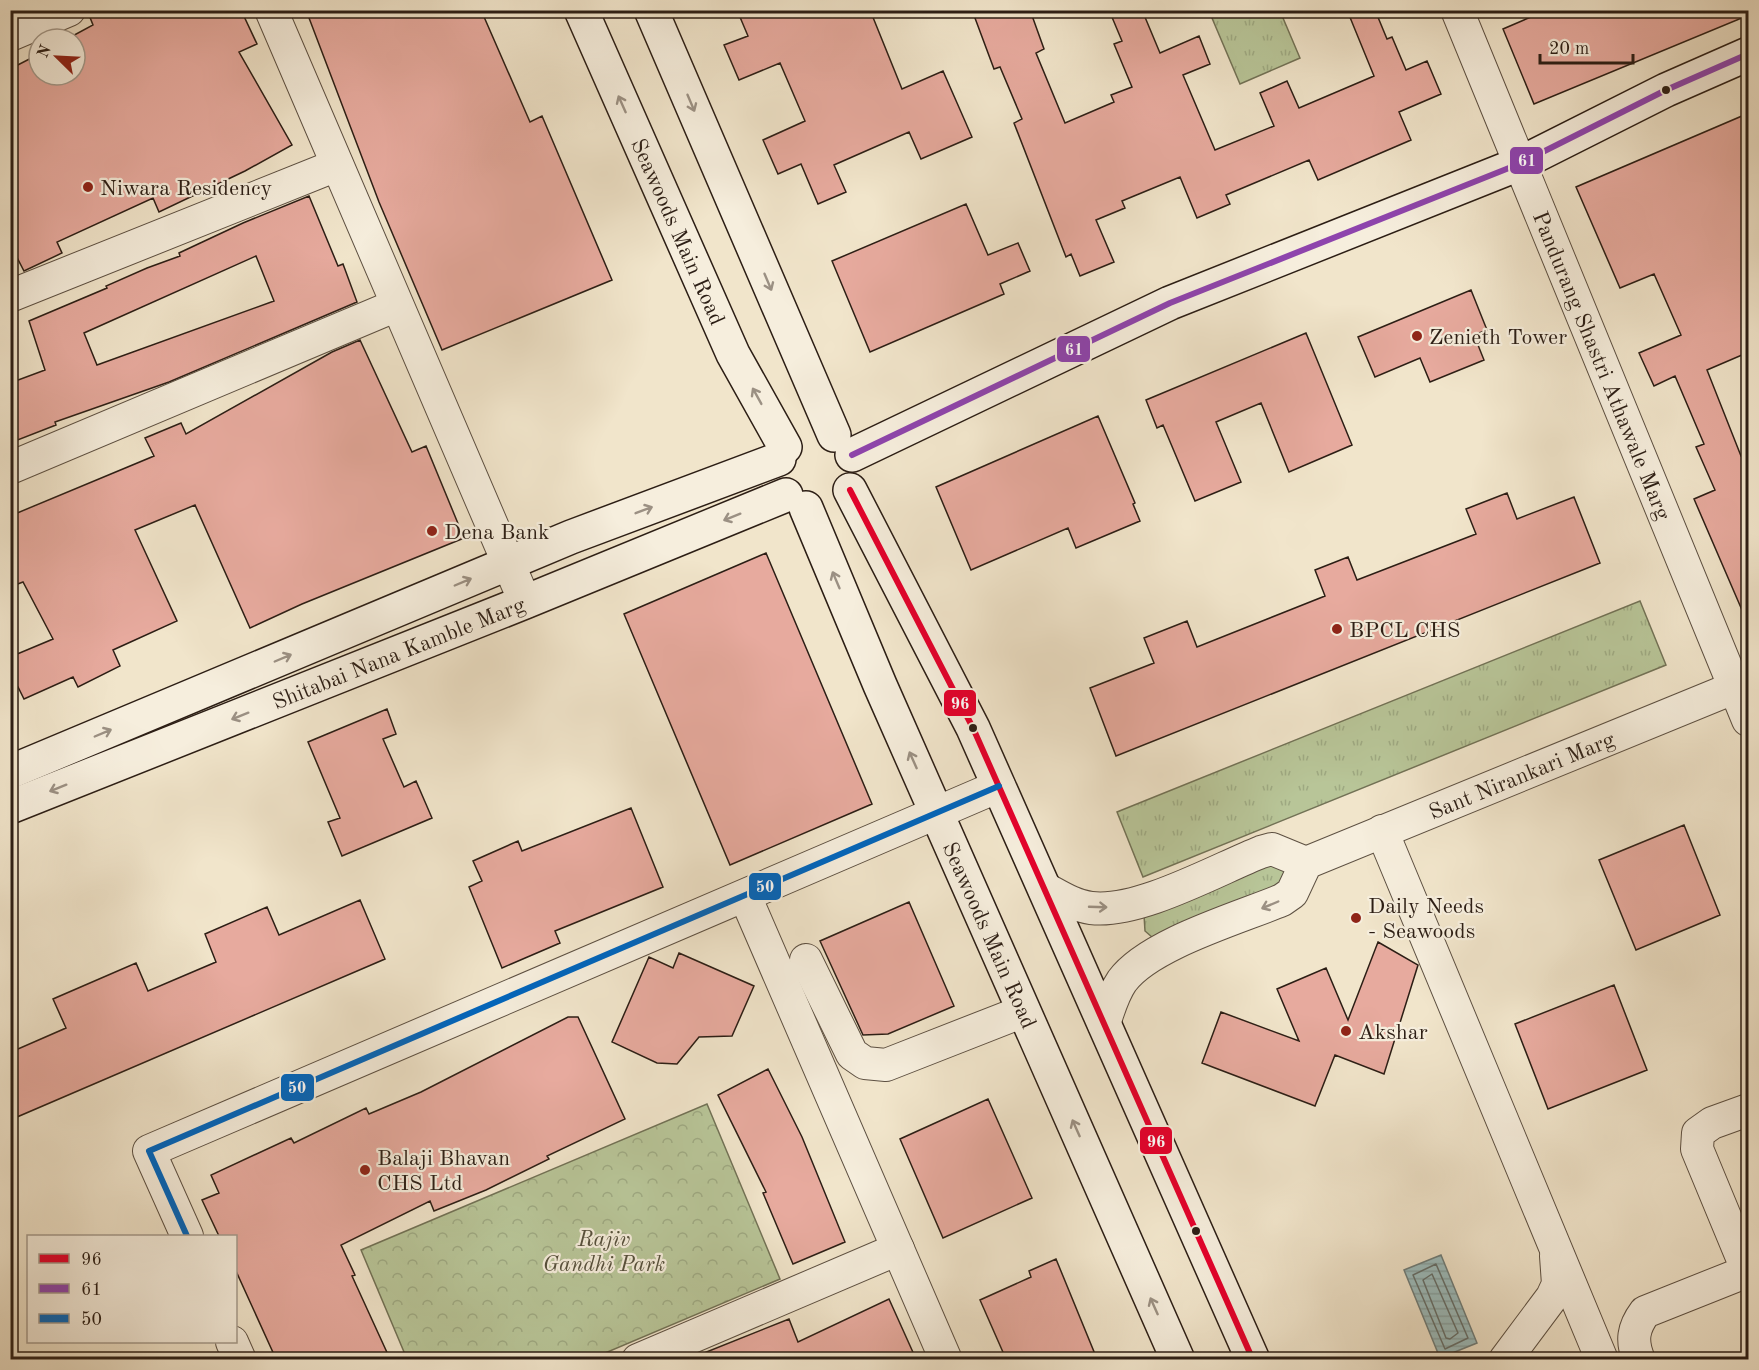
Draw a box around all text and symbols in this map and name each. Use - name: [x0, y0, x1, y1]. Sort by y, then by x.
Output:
- north arrow: [27, 27, 87, 87]
- scale bar: [1540, 27, 1633, 65]
- text: 20 m: [1549, 40, 1589, 58]
- text: N: [35, 42, 55, 61]
- unlabelled marker: [1660, 84, 1672, 96]
- one-way arrow: [685, 93, 697, 111]
- one-way arrow: [616, 96, 628, 114]
- street label: Seawoods Main Road: [626, 136, 728, 329]
- line badge: 61: [1509, 146, 1544, 175]
- text: 61: [1518, 154, 1536, 170]
- place label: Niwara Residency: [100, 178, 273, 200]
- marker: Niwara Residency: [81, 180, 95, 194]
- street label: Pandurang Shastri Athawale Marg: [1528, 209, 1674, 524]
- one-way arrow: [763, 272, 774, 291]
- place label: Zenieth Tower: [1429, 327, 1567, 349]
- marker: Zenieth Tower: [1410, 329, 1424, 343]
- line badge: 61: [1056, 335, 1091, 363]
- text: 61: [1065, 343, 1083, 359]
- one-way arrow: [751, 388, 763, 405]
- one-way arrow: [634, 504, 653, 515]
- one-way arrow: [723, 512, 742, 523]
- place label: Dena Bank: [444, 522, 550, 544]
- marker: Dena Bank: [425, 524, 439, 538]
- one-way arrow: [830, 572, 841, 590]
- one-way arrow: [453, 576, 471, 587]
- street label: Shitabai Nana Kamble Marg: [270, 594, 529, 714]
- place label: BPCL CHS: [1349, 620, 1461, 642]
- marker: BPCL CHS: [1330, 622, 1344, 636]
- one-way arrow: [273, 652, 292, 663]
- line badge: 96: [943, 689, 977, 717]
- text: 96: [951, 697, 969, 713]
- one-way arrow: [231, 711, 249, 722]
- unlabelled marker: [967, 722, 979, 734]
- one-way arrow: [93, 727, 112, 738]
- street label: Sant Nirankari Marg: [1426, 729, 1618, 824]
- one-way arrow: [906, 751, 918, 769]
- one-way arrow: [50, 783, 68, 794]
- street label: Seawoods Main Road: [938, 839, 1039, 1032]
- line badge: 50: [748, 872, 782, 901]
- text: 50: [756, 880, 774, 896]
- place label: Daily Needs - Seawoods: [1368, 896, 1484, 943]
- one-way arrow: [1261, 900, 1280, 911]
- one-way arrow: [1088, 902, 1108, 913]
- marker: Daily Needs - Seawoods: [1349, 911, 1363, 925]
- place label: Akshar: [1358, 1022, 1428, 1044]
- marker: Akshar: [1339, 1024, 1353, 1038]
- line badge: 50: [280, 1073, 315, 1102]
- text: 50: [288, 1081, 306, 1097]
- one-way arrow: [1069, 1119, 1081, 1137]
- line badge: 96: [1139, 1126, 1173, 1155]
- text: 96: [1147, 1135, 1165, 1151]
- place label: Balaji Bhavan CHS Ltd: [377, 1148, 510, 1195]
- marker: Balaji Bhavan CHS Ltd: [358, 1163, 372, 1177]
- unlabelled marker: [1190, 1225, 1202, 1237]
- park label: Rajiv Gandhi Park: [543, 1229, 665, 1276]
- legend: [27, 1235, 237, 1343]
- text: 96: [81, 1251, 102, 1269]
- text: 61: [81, 1281, 102, 1299]
- one-way arrow: [1148, 1297, 1159, 1315]
- text: 50: [81, 1311, 102, 1329]

